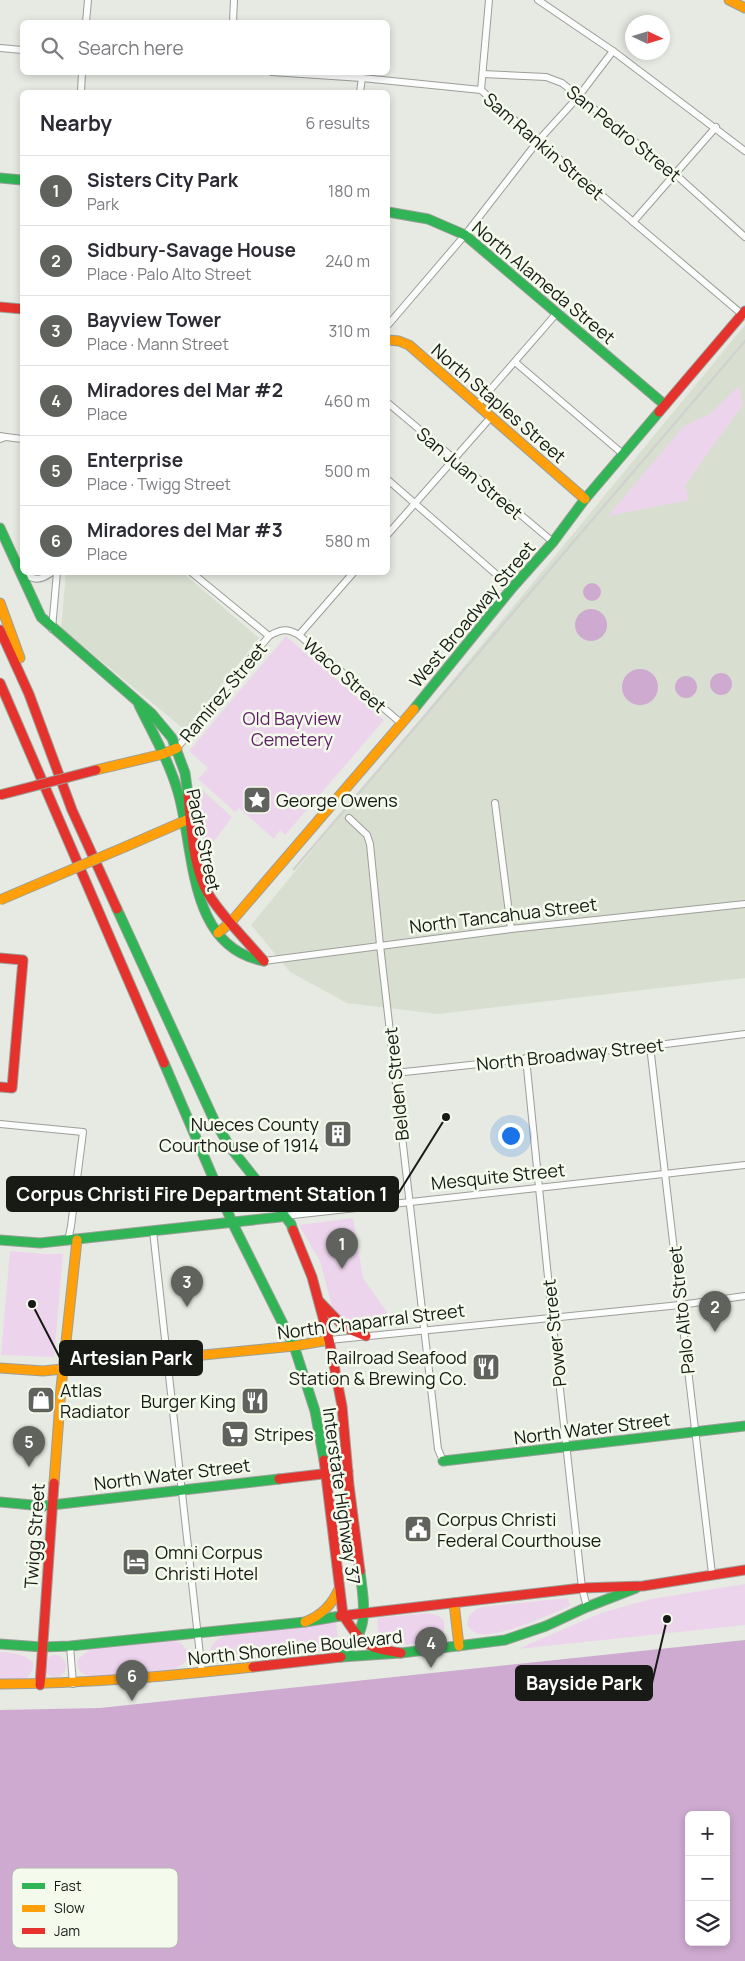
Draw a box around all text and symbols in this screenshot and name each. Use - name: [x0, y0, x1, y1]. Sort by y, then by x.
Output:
- north arrow: [625, 15, 670, 60]
- search box: [20, 20, 390, 75]
- icon: search: [38, 34, 66, 62]
- text: Search here: [78, 35, 184, 61]
- street label: San Pedro Street: [562, 79, 686, 187]
- street label: Sam Rankin Street: [479, 87, 609, 205]
- text: Nearby: [40, 109, 112, 137]
- text: 6 results: [305, 112, 370, 134]
- text: Sisters City Park: [87, 167, 238, 193]
- text: 1: [52, 180, 60, 202]
- text: 180 m: [328, 180, 370, 202]
- text: Park: [87, 193, 119, 215]
- street label: North Alameda Street: [468, 215, 620, 349]
- text: Sidbury-Savage House: [87, 237, 296, 263]
- text: 2: [51, 250, 61, 272]
- text: 240 m: [325, 250, 370, 272]
- text: Place · Palo Alto Street: [87, 263, 251, 285]
- text: Bayview Tower: [87, 307, 221, 333]
- text: 3: [51, 320, 61, 342]
- text: 310 m: [328, 320, 370, 342]
- text: Place · Mann Street: [87, 333, 229, 355]
- street label: North Staples Street: [427, 338, 571, 468]
- text: Miradores del Mar #2: [87, 377, 283, 403]
- text: 4: [51, 390, 61, 412]
- text: 460 m: [324, 390, 370, 412]
- text: Place: [87, 403, 127, 425]
- street label: San Juan Street: [412, 422, 528, 524]
- text: Enterprise: [87, 447, 183, 473]
- text: 5: [51, 460, 61, 482]
- text: 500 m: [324, 460, 370, 482]
- text: Place · Twigg Street: [87, 473, 231, 495]
- text: Miradores del Mar #3: [87, 517, 283, 543]
- text: 6: [51, 530, 61, 552]
- text: 580 m: [325, 530, 370, 552]
- street label: West Broadway Street: [404, 536, 540, 692]
- text: Place: [87, 543, 127, 565]
- street label: Waco Street: [298, 632, 392, 718]
- street label: Ramirez Street: [174, 637, 272, 747]
- park label: Old Bayview Cemetery: [243, 706, 342, 751]
- place icon: George Owens: [242, 785, 272, 815]
- street label: Padre Street: [181, 786, 227, 894]
- place label: George Owens: [276, 788, 398, 812]
- street label: North Tancahua Street: [408, 892, 598, 938]
- street label: Belden Street: [378, 1026, 414, 1142]
- street label: North Broadway Street: [475, 1032, 665, 1076]
- place label: Nueces County Courthouse of 1914: [159, 1112, 319, 1157]
- building icon: Nueces County Courthouse of 1914: [323, 1119, 353, 1149]
- your location: [498, 1123, 524, 1149]
- street label: Mesquite Street: [430, 1157, 566, 1195]
- callout: Corpus Christi Fire Department Station 1: [7, 1177, 398, 1211]
- text: Corpus Christi Fire Department Station 1: [16, 1181, 388, 1207]
- pin: 1: [326, 1228, 358, 1269]
- street label: Palo Alto Street: [662, 1245, 700, 1375]
- pin: 3: [171, 1266, 203, 1307]
- street label: Power Street: [536, 1278, 572, 1388]
- pin: 2: [699, 1291, 731, 1332]
- street label: North Chaparral Street: [276, 1298, 466, 1344]
- callout: Artesian Park: [60, 1341, 202, 1375]
- text: Artesian Park: [70, 1345, 193, 1371]
- place label: Railroad Seafood Station & Brewing Co.: [289, 1345, 467, 1390]
- restaurant icon: Railroad Seafood Station & Brewing Co.: [471, 1352, 501, 1382]
- place label: Atlas Radiator: [60, 1378, 131, 1423]
- shop icon: Atlas Radiator: [26, 1385, 56, 1415]
- restaurant icon: Burger King: [240, 1386, 270, 1416]
- place label: Burger King: [141, 1389, 236, 1413]
- street label: Interstate Highway 37: [318, 1406, 366, 1586]
- street label: North Water Street: [512, 1407, 672, 1449]
- supermarket icon: Stripes: [220, 1419, 250, 1449]
- place label: Stripes: [254, 1422, 314, 1446]
- pin: 5: [13, 1426, 45, 1467]
- street label: North Water Street: [92, 1453, 252, 1495]
- street label: Twigg Street: [18, 1483, 50, 1589]
- place label: Corpus Christi Federal Courthouse: [437, 1507, 601, 1552]
- public building icon: Corpus Christi Federal Courthouse: [403, 1514, 433, 1544]
- place label: Omni Corpus Christi Hotel: [155, 1540, 263, 1585]
- hotel icon: Omni Corpus Christi Hotel: [121, 1547, 151, 1577]
- street label: North Shoreline Boulevard: [186, 1624, 404, 1670]
- pin: 4: [415, 1627, 447, 1668]
- pin: 6: [116, 1660, 148, 1701]
- callout: Bayside Park: [516, 1666, 652, 1700]
- text: Bayside Park: [526, 1670, 643, 1696]
- map controls: [685, 1811, 730, 1946]
- button: +: [685, 1811, 730, 1856]
- button: −: [685, 1856, 730, 1901]
- legend: [12, 1868, 178, 1948]
- text: Fast: [54, 1876, 82, 1895]
- text: Slow: [54, 1898, 85, 1917]
- button: layers: [685, 1901, 730, 1946]
- text: Jam: [54, 1921, 80, 1940]

